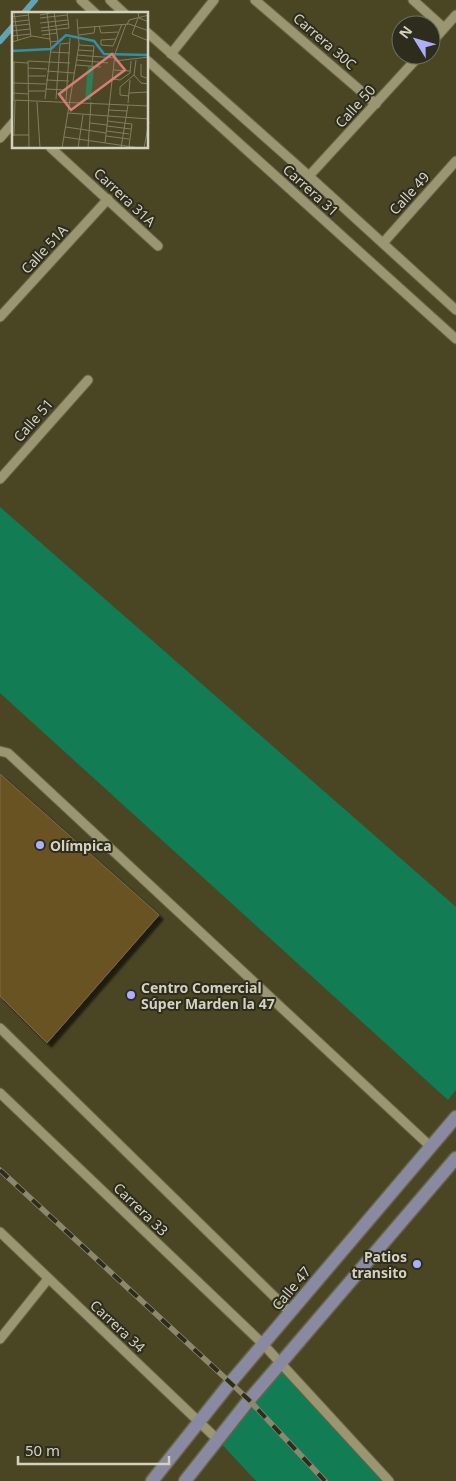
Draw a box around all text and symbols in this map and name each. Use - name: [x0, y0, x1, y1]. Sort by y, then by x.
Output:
- street label: Carrera 30C: [289, 8, 361, 74]
- inset map: [12, 12, 149, 149]
- north arrow: [391, 15, 441, 65]
- text: N: [394, 22, 416, 42]
- street label: Calle 50: [331, 81, 379, 131]
- street label: Carrera 31: [279, 160, 343, 220]
- street label: Carrera 31A: [90, 164, 160, 231]
- street label: Calle 49: [385, 168, 433, 218]
- street label: Calle 51A: [16, 220, 72, 278]
- street label: Calle 51: [9, 394, 57, 446]
- place label: Olímpica: [50, 836, 112, 855]
- marker: Olímpica: [34, 839, 46, 851]
- place label: Centro Comercial Súper Marden la 47: [141, 978, 275, 1013]
- marker: Centro Comercial Súper Marden la 47: [125, 989, 137, 1001]
- street label: Carrera 33: [110, 1178, 172, 1240]
- place label: Patios transito: [351, 1247, 407, 1282]
- marker: Patios transito: [411, 1258, 423, 1270]
- street label: Calle 47: [267, 1262, 315, 1314]
- street label: Carrera 34: [86, 1296, 150, 1356]
- scale bar: [18, 1434, 169, 1466]
- text: 50 m: [25, 1440, 60, 1460]

